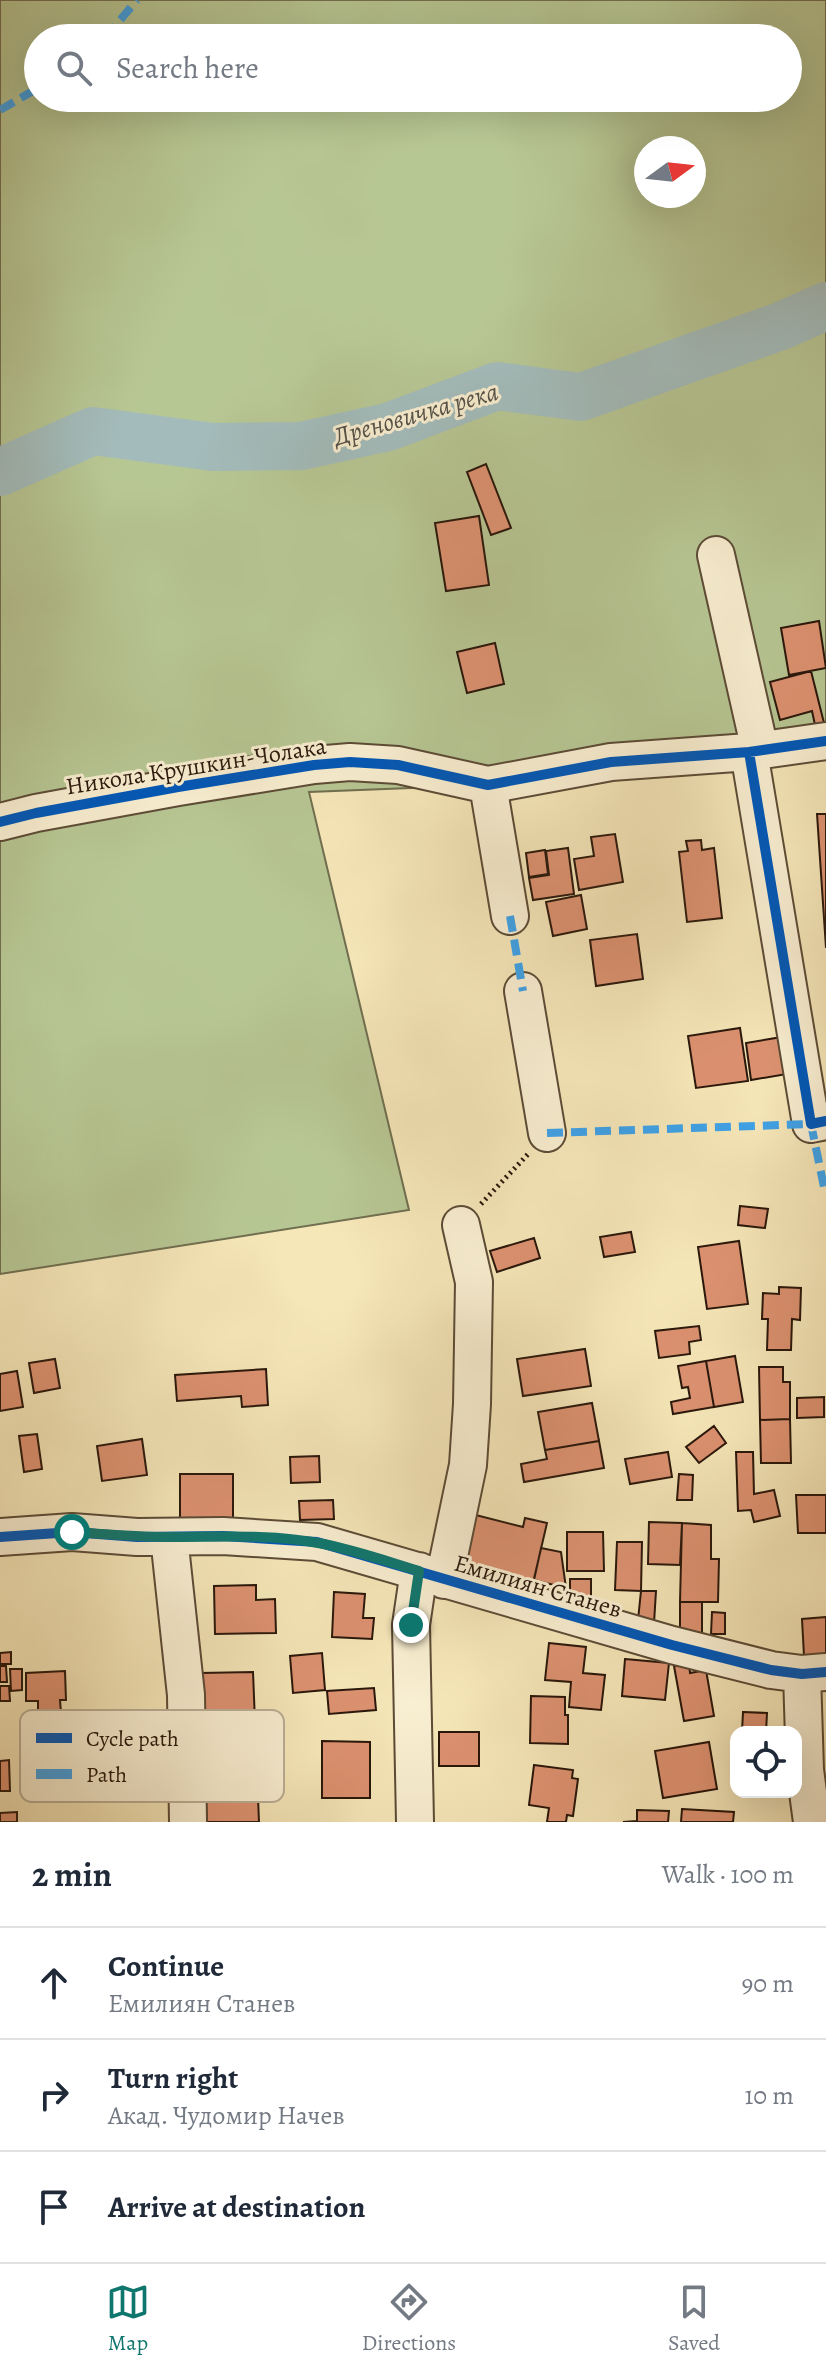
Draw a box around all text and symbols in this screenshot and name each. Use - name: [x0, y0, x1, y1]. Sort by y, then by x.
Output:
- search box: [24, 24, 802, 112]
- icon: search: [52, 46, 96, 90]
- text: Search here: [116, 48, 259, 88]
- north arrow: [634, 136, 706, 208]
- water label: Дреновичка река: [328, 374, 502, 455]
- street label: Никола Крушкин-Чолака: [64, 730, 328, 802]
- route start: [54, 1514, 90, 1550]
- street label: Емилиян Станев: [450, 1547, 626, 1625]
- route end: [393, 1607, 429, 1643]
- legend: [20, 1710, 284, 1802]
- text: Cycle path: [86, 1724, 179, 1754]
- map controls: [730, 1726, 802, 1798]
- button: locate: [730, 1726, 802, 1798]
- text: Path: [86, 1760, 127, 1790]
- text: 2 min: [32, 1851, 112, 1898]
- text: Walk · 100 m: [662, 1857, 794, 1892]
- text: Continue: [108, 1946, 224, 1986]
- icon: ahead: [32, 1961, 76, 2005]
- text: 90 m: [742, 1966, 794, 2001]
- text: Емилиян Станев: [108, 1986, 295, 2021]
- text: Turn right: [108, 2058, 238, 2098]
- icon: right: [32, 2073, 76, 2117]
- text: 10 m: [744, 2078, 794, 2113]
- text: Акад. Чудомир Начев: [108, 2098, 345, 2133]
- icon: arrive: [32, 2185, 76, 2229]
- text: Arrive at destination: [108, 2187, 365, 2227]
- tab: Map: [106, 2280, 150, 2358]
- tab: Directions: [362, 2280, 456, 2358]
- tab: Saved: [668, 2280, 720, 2358]

